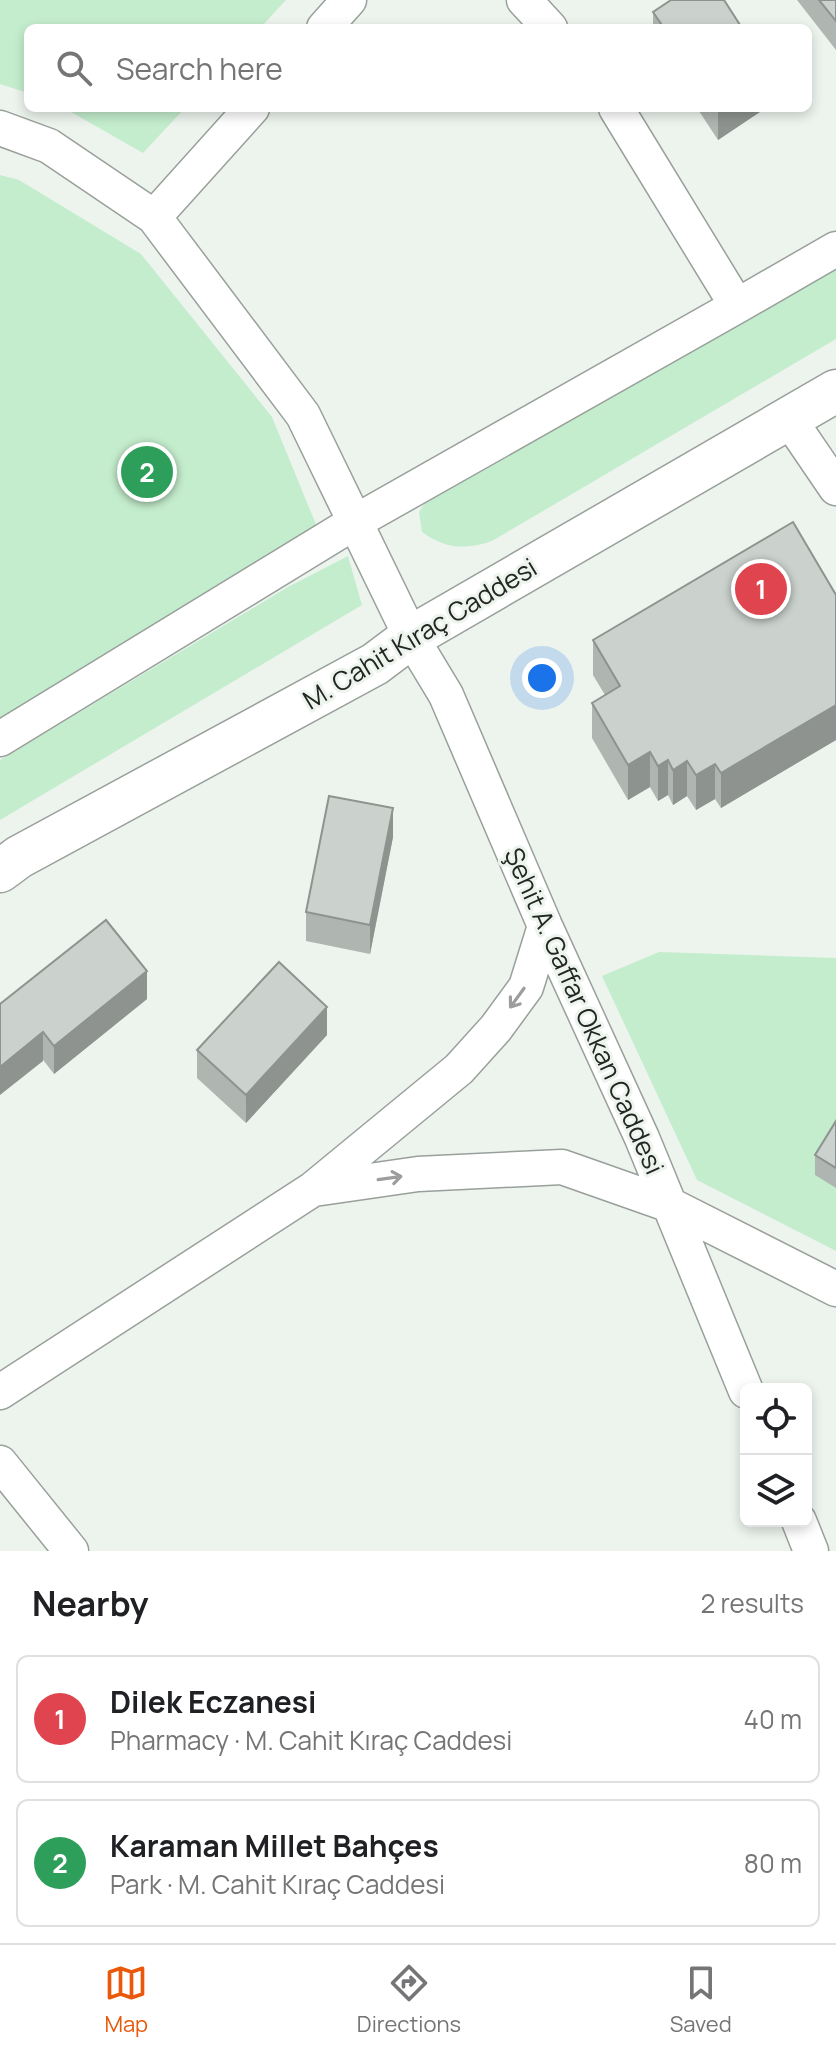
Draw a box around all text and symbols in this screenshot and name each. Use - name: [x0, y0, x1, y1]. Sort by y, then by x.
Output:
- search box: [24, 24, 812, 112]
- icon: search: [52, 46, 96, 90]
- text: Search here: [116, 48, 283, 89]
- pin: 2: [121, 442, 173, 502]
- street label: M. Cahit Kıraç Caddesi: [296, 549, 543, 717]
- pin: 1: [735, 559, 787, 619]
- your location: [522, 658, 562, 698]
- street label: Şehit A. Gaffar Okkan Caddesi: [497, 842, 673, 1179]
- one-way arrow: [509, 987, 526, 1009]
- one-way arrow: [377, 1170, 403, 1185]
- map controls: [740, 1383, 812, 1527]
- button: locate: [740, 1383, 812, 1455]
- button: layers: [740, 1455, 812, 1527]
- text: Nearby: [32, 1580, 148, 1626]
- text: 2 results: [700, 1585, 804, 1621]
- text: Dilek Eczanesi: [110, 1681, 316, 1722]
- text: 1: [54, 1701, 66, 1737]
- text: 40 m: [744, 1701, 802, 1737]
- text: Pharmacy · M. Cahit Kıraç Caddesi: [110, 1722, 512, 1758]
- text: Karaman Millet Bahçes: [110, 1825, 439, 1866]
- text: 2: [52, 1845, 68, 1881]
- text: 80 m: [744, 1845, 802, 1881]
- text: Park · M. Cahit Kıraç Caddesi: [110, 1866, 445, 1902]
- tab: Map: [104, 1961, 148, 2039]
- tab: Directions: [357, 1961, 461, 2039]
- tab: Saved: [670, 1961, 732, 2039]

